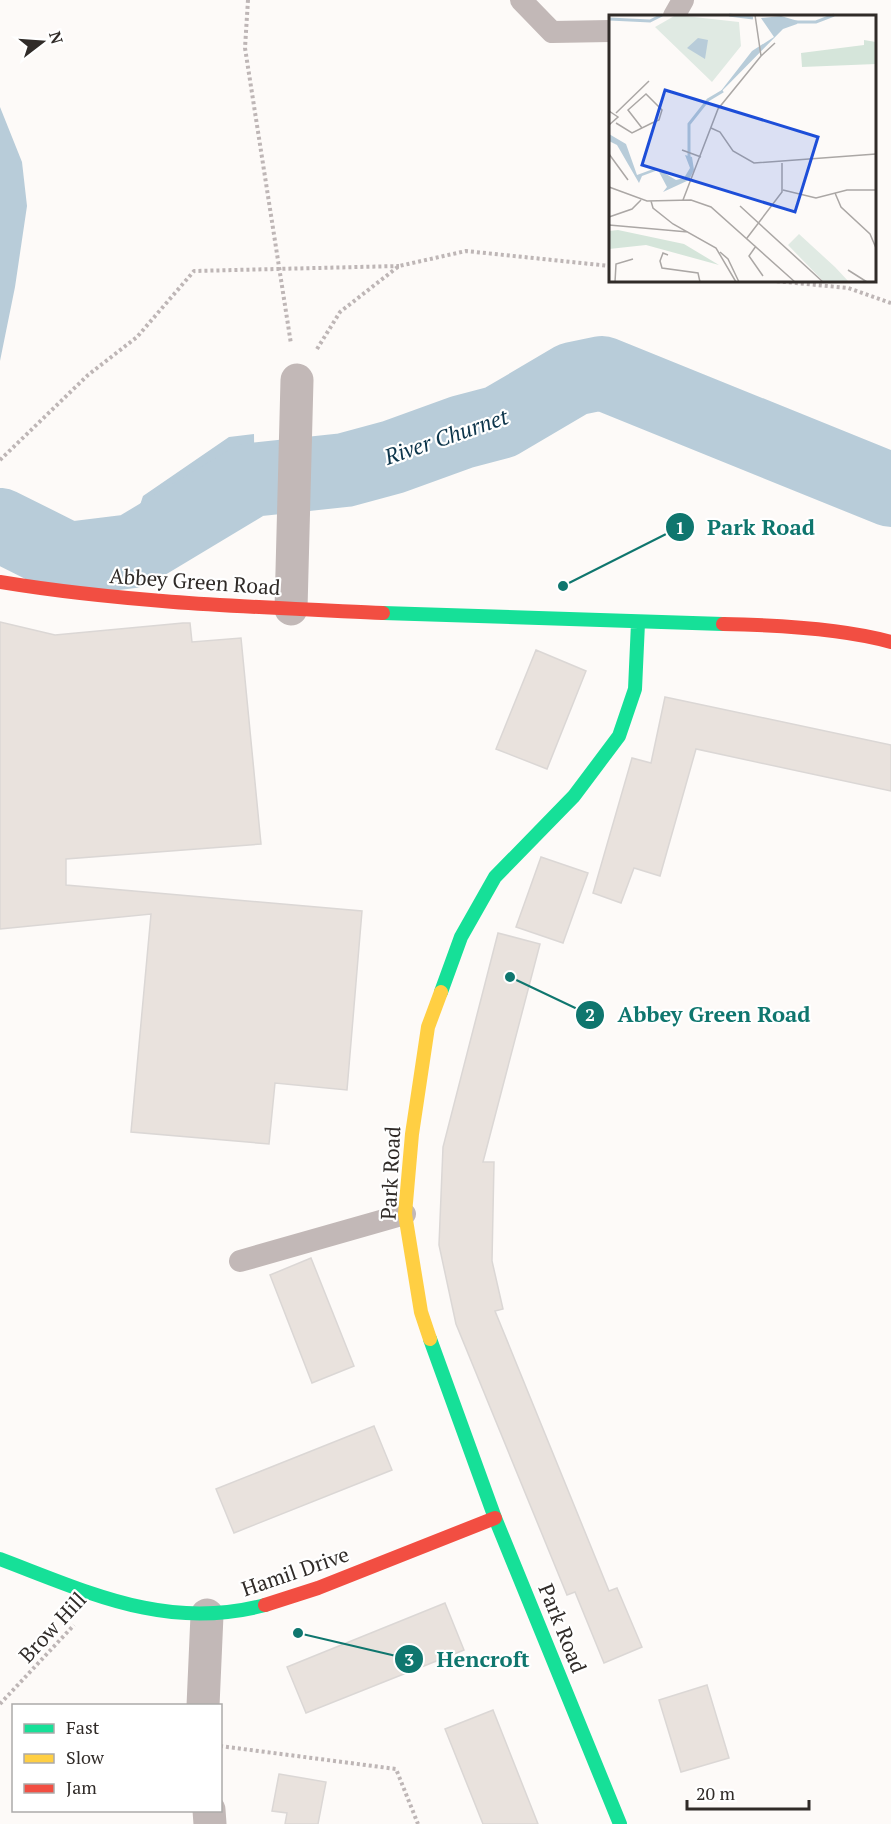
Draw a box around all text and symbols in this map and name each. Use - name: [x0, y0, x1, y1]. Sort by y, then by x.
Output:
- north arrow: [12, 12, 72, 72]
- inset map: [609, 15, 876, 282]
- text: N: [44, 29, 69, 47]
- water label: River Churnet: [379, 401, 512, 471]
- callout: Park Road: [665, 507, 826, 547]
- text: Park Road: [707, 512, 815, 541]
- text: 1: [675, 515, 685, 539]
- street label: Abbey Green Road: [109, 561, 282, 601]
- callout: Abbey Green Road: [575, 995, 822, 1035]
- text: Abbey Green Road: [617, 999, 811, 1028]
- text: 2: [585, 1002, 595, 1026]
- street label: Park Road: [374, 1125, 406, 1221]
- street label: Hamil Drive: [238, 1540, 352, 1602]
- street label: Park Road: [532, 1579, 594, 1677]
- street label: Brow Hill: [12, 1586, 92, 1668]
- callout: Hencroft: [394, 1639, 541, 1679]
- text: Hencroft: [437, 1644, 530, 1673]
- text: 3: [404, 1647, 414, 1671]
- legend: [12, 1704, 222, 1812]
- text: Fast: [66, 1715, 100, 1739]
- text: Slow: [66, 1745, 105, 1769]
- scale bar: [687, 1773, 808, 1811]
- text: Jam: [66, 1775, 97, 1799]
- text: 20 m: [696, 1781, 736, 1805]

